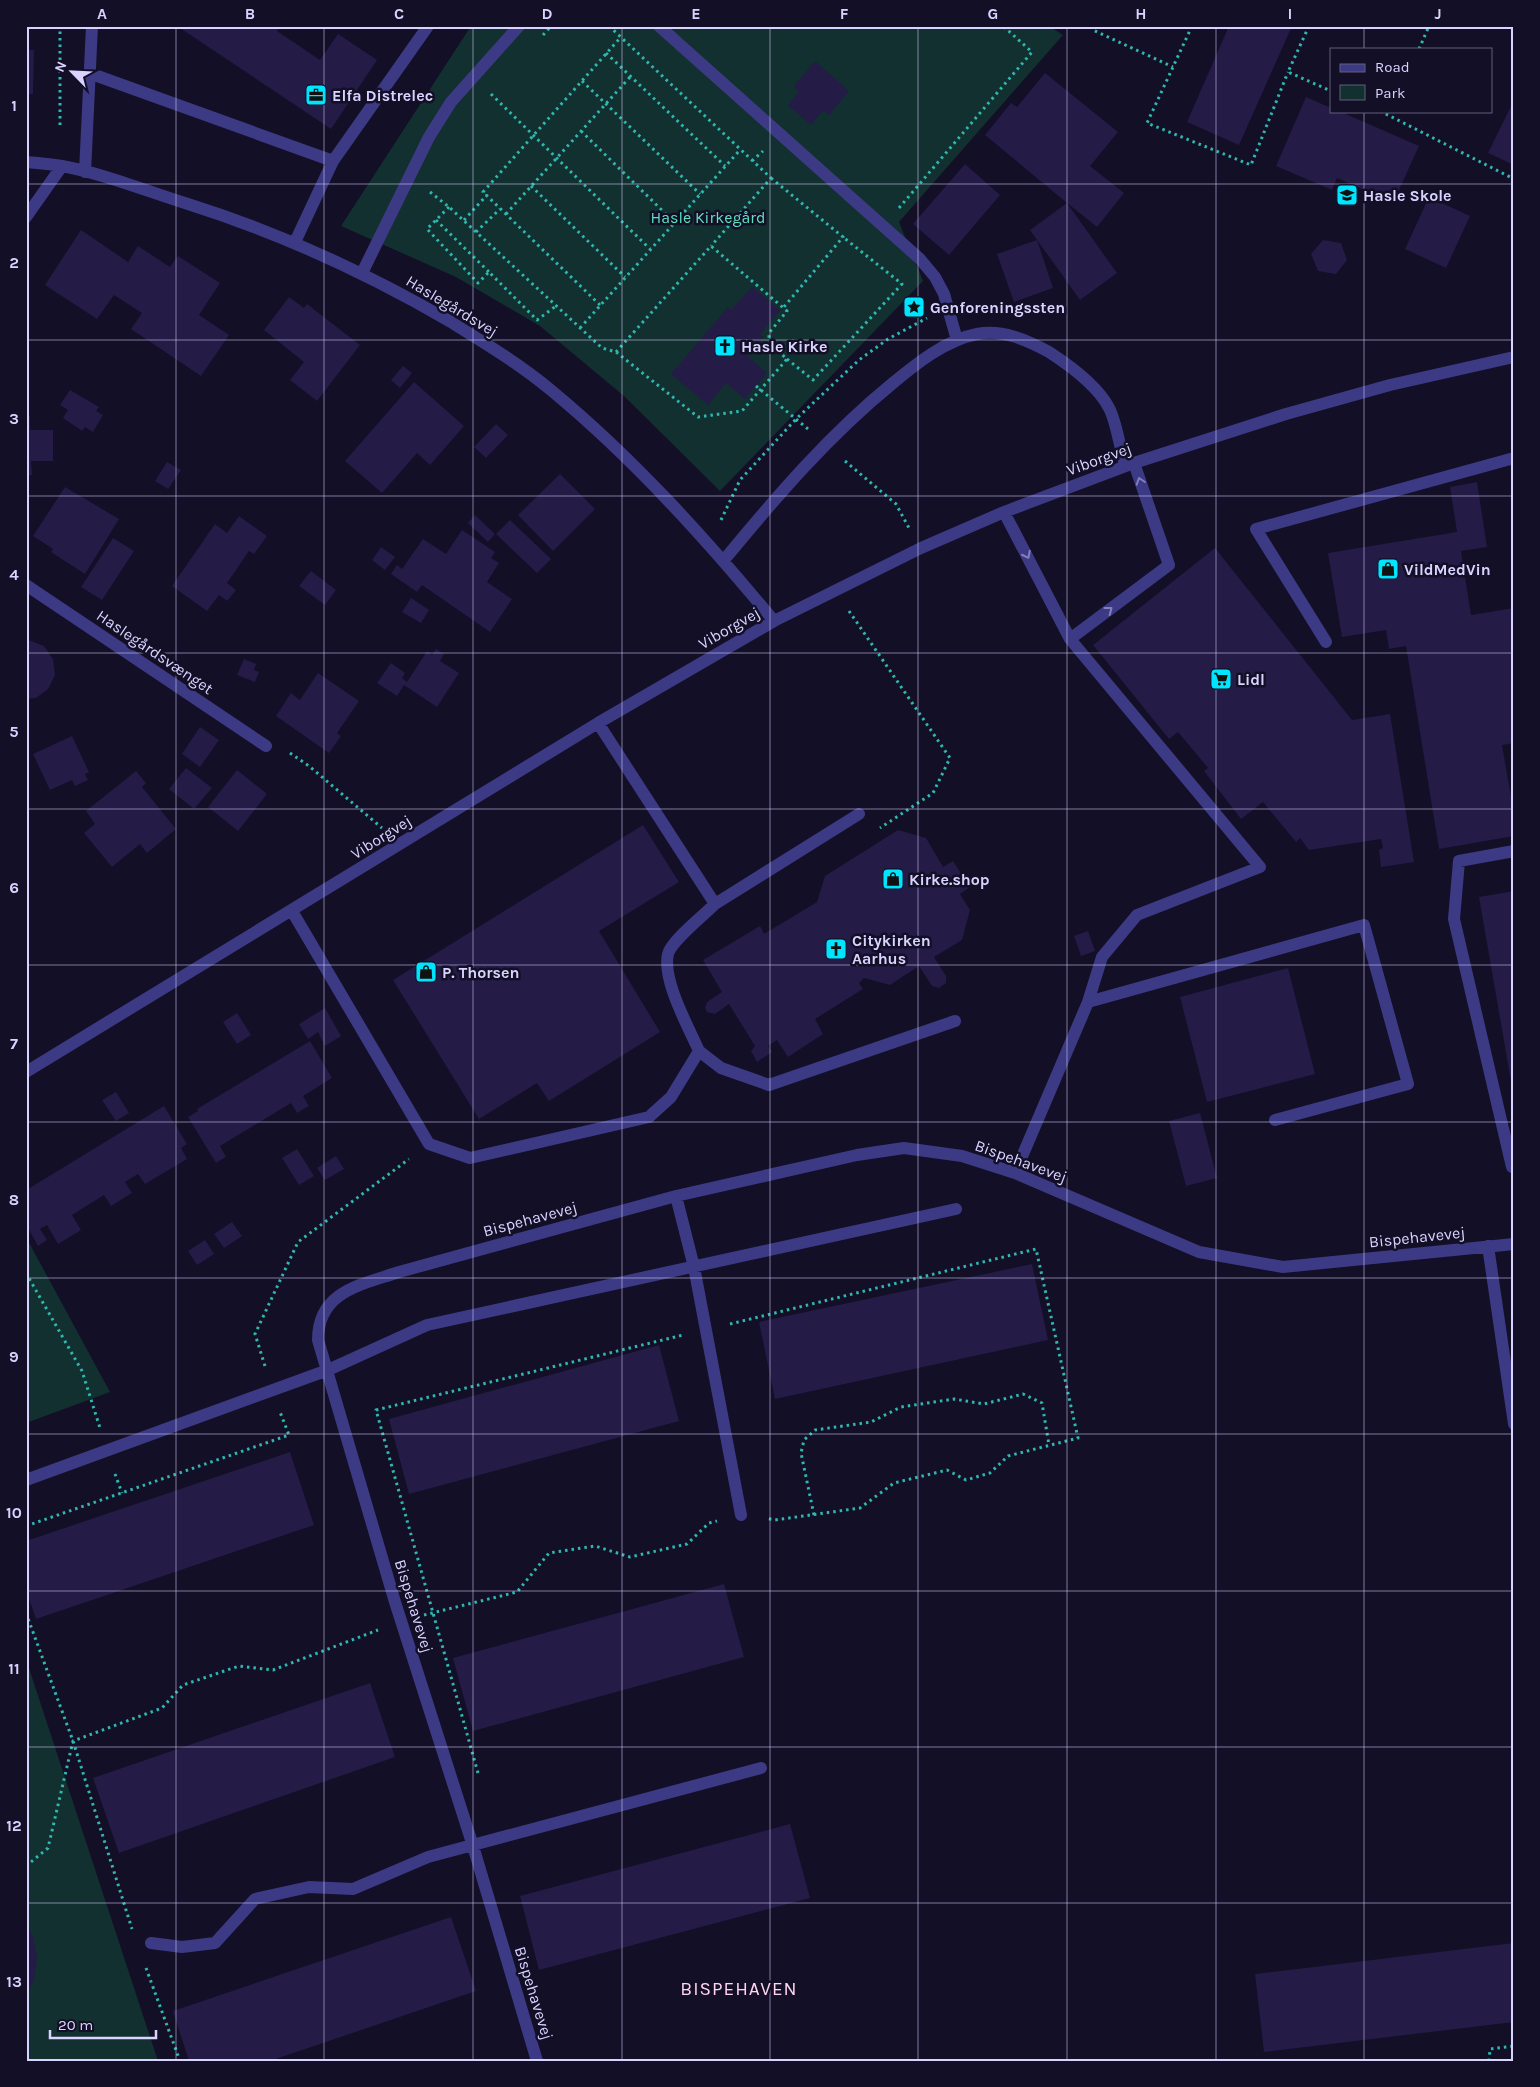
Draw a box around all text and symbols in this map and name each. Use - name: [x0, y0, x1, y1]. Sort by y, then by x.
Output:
- text: A: [97, 4, 107, 23]
- text: B: [245, 4, 255, 23]
- text: C: [394, 4, 404, 23]
- text: D: [542, 4, 553, 23]
- text: E: [691, 4, 701, 23]
- text: F: [840, 4, 849, 23]
- text: G: [988, 4, 998, 23]
- text: H: [1135, 4, 1147, 23]
- text: I: [1288, 4, 1292, 23]
- text: J: [1434, 4, 1442, 23]
- north arrow: [48, 48, 98, 98]
- legend: [1330, 48, 1492, 112]
- text: Road: [1375, 58, 1410, 76]
- text: N: [51, 59, 70, 75]
- office icon: Elfa Distrelec: [304, 83, 328, 107]
- text: Park: [1375, 84, 1405, 102]
- place label: Elfa Distrelec: [332, 86, 433, 105]
- text: 1: [11, 96, 17, 115]
- school or university icon: Hasle Skole: [1335, 183, 1359, 207]
- place label: Hasle Skole: [1363, 186, 1452, 205]
- park label: Hasle Kirkegård: [650, 208, 766, 227]
- text: 2: [9, 253, 19, 272]
- street label: Haslegårdsvej: [403, 271, 501, 341]
- place icon: Genforeningssten: [902, 295, 926, 319]
- place label: Genforeningssten: [930, 298, 1065, 317]
- church icon: Hasle Kirke: [713, 334, 737, 358]
- place label: Hasle Kirke: [741, 337, 827, 356]
- text: 3: [9, 409, 19, 428]
- street label: Viborgvej: [1064, 438, 1134, 480]
- one-way arrow: [1136, 478, 1146, 486]
- one-way arrow: [1021, 550, 1031, 559]
- shop icon: VildMedVin: [1376, 557, 1400, 581]
- place label: VildMedVin: [1404, 560, 1491, 579]
- text: 4: [9, 565, 19, 584]
- street label: Viborgvej: [695, 603, 763, 653]
- street label: Haslegårdsvænget: [93, 606, 217, 698]
- one-way arrow: [1103, 607, 1112, 615]
- supermarket icon: Lidl: [1209, 667, 1233, 691]
- place label: Lidl: [1237, 670, 1265, 689]
- text: 5: [9, 722, 19, 741]
- street label: Viborgvej: [347, 811, 415, 863]
- shop icon: Kirke.shop: [881, 867, 905, 891]
- place label: Kirke.shop: [909, 870, 990, 889]
- text: 6: [9, 878, 19, 897]
- place label: Citykirken Aarhus: [852, 931, 931, 968]
- church icon: Citykirken Aarhus: [824, 937, 848, 961]
- shop icon: P. Thorsen: [414, 960, 438, 984]
- place label: P. Thorsen: [442, 963, 519, 982]
- text: 7: [10, 1034, 18, 1053]
- street label: Bispehavevej: [972, 1136, 1070, 1186]
- text: 8: [9, 1190, 19, 1209]
- street label: Bispehavevej: [481, 1197, 579, 1241]
- street label: Bispehavevej: [1368, 1222, 1466, 1252]
- text: 9: [9, 1347, 19, 1366]
- text: 10: [6, 1503, 22, 1522]
- street label: Bispehavevej: [391, 1557, 437, 1655]
- text: 11: [8, 1659, 20, 1678]
- text: 12: [6, 1816, 22, 1835]
- street label: Bispehavevej: [511, 1944, 557, 2042]
- text: 13: [6, 1972, 22, 1991]
- district label: BISPEHAVEN: [680, 1978, 798, 2000]
- scale bar: [50, 2007, 156, 2039]
- text: 20 m: [58, 2016, 93, 2034]

